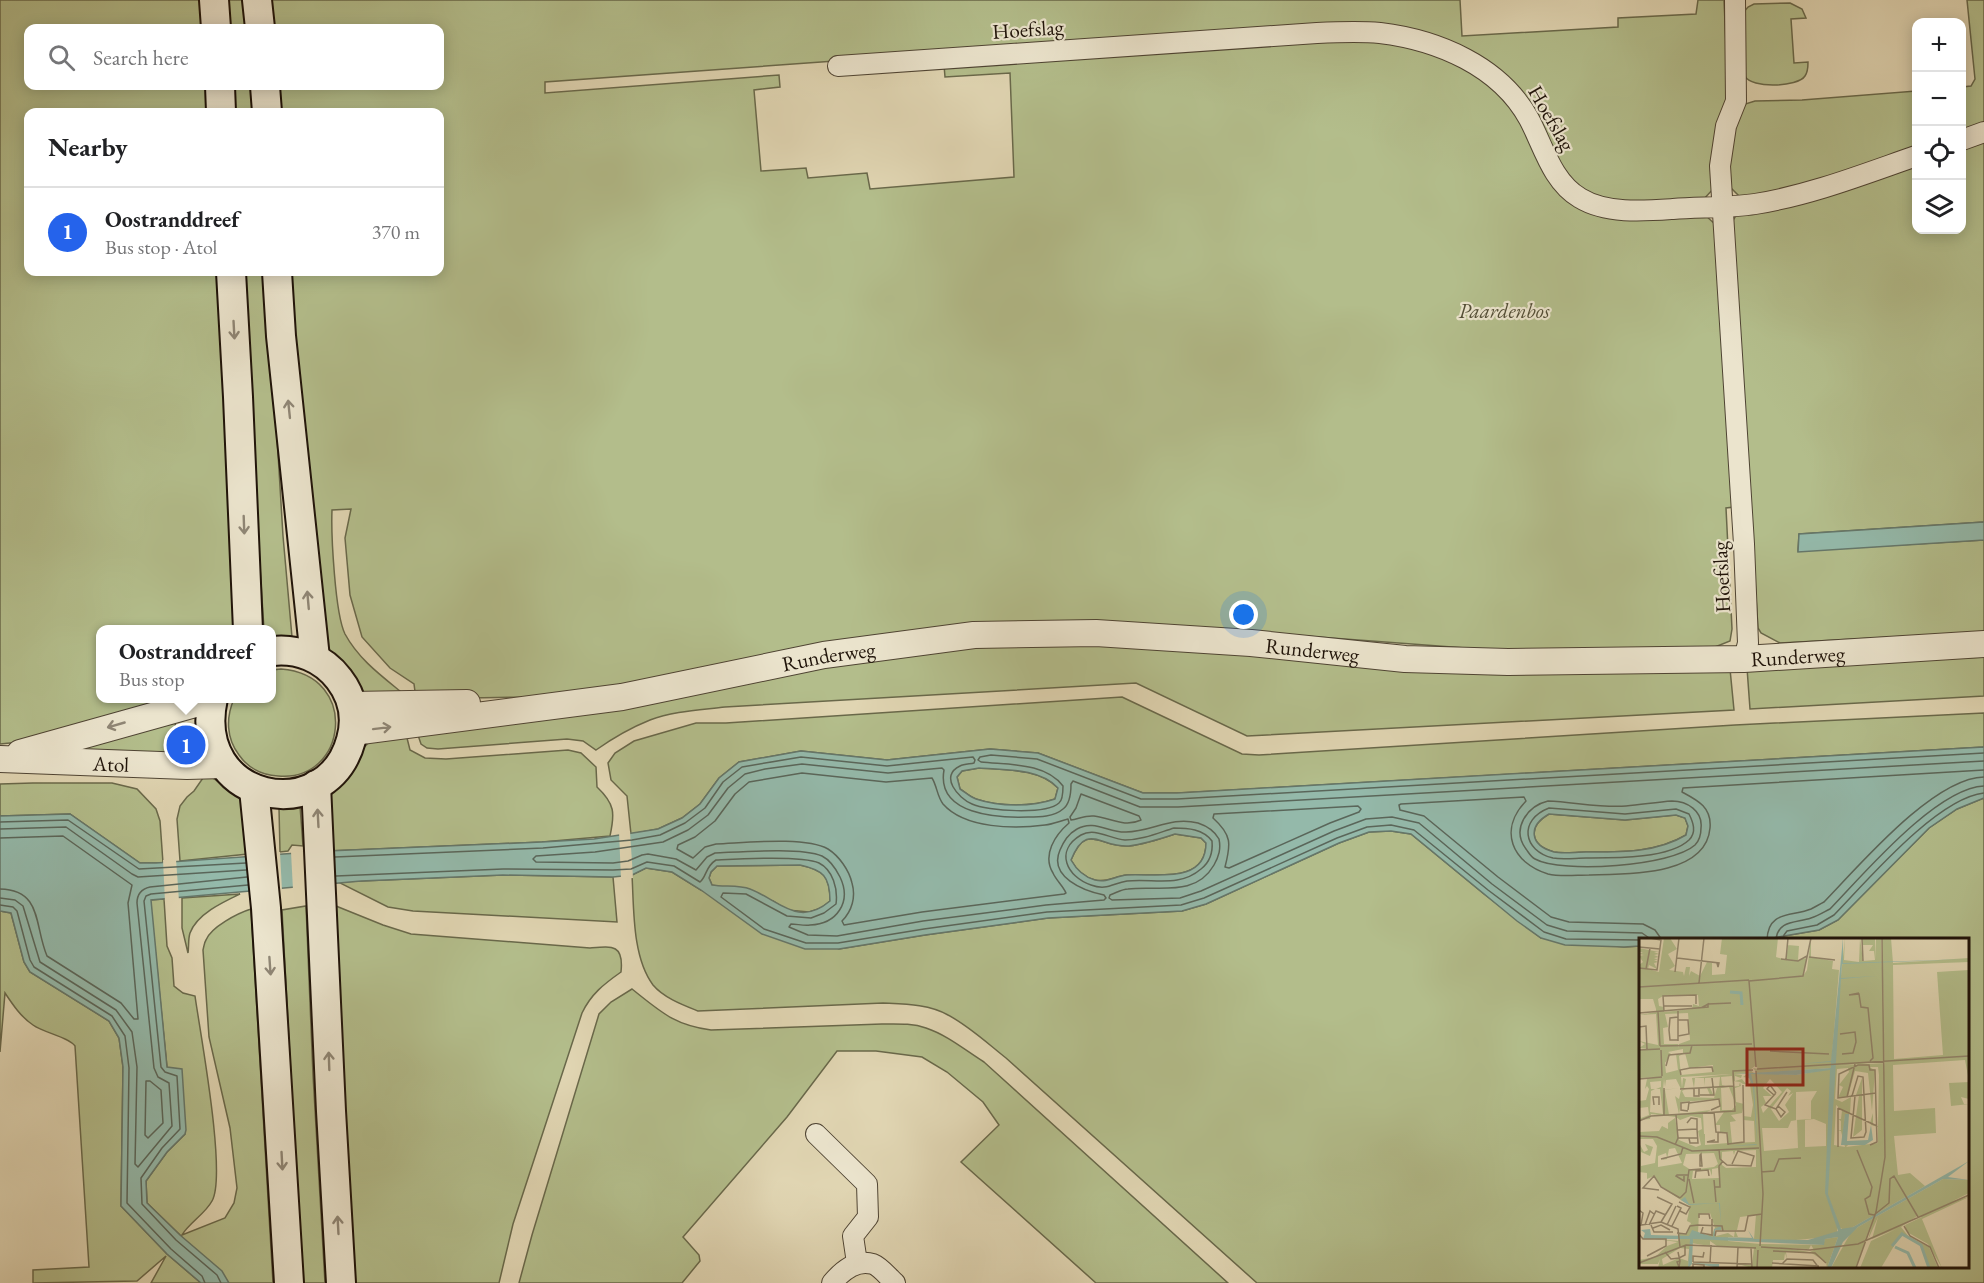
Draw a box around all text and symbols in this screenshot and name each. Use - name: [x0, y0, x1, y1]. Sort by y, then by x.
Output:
- street label: Hoefslag: [991, 13, 1066, 45]
- map controls: [1912, 18, 1966, 234]
- button: +: [1912, 18, 1966, 72]
- search box: [24, 24, 444, 90]
- icon: search: [45, 41, 78, 74]
- text: Search here: [93, 43, 188, 72]
- button: −: [1912, 72, 1966, 126]
- street label: Hoefslag: [1522, 80, 1582, 157]
- button: locate: [1912, 126, 1966, 180]
- text: Nearby: [48, 130, 128, 164]
- button: layers: [1912, 180, 1966, 234]
- text: Oostranddreef: [105, 205, 239, 234]
- text: 1: [62, 219, 73, 245]
- text: 370 m: [372, 219, 420, 245]
- text: Bus stop · Atol: [105, 234, 217, 260]
- park label: Paardenbos: [1459, 297, 1550, 324]
- one-way arrow: [229, 319, 240, 339]
- one-way arrow: [283, 400, 294, 420]
- one-way arrow: [238, 515, 249, 535]
- street label: Hoefslag: [1706, 540, 1736, 613]
- one-way arrow: [302, 591, 313, 610]
- your location: [1229, 600, 1258, 629]
- popup: [96, 625, 276, 703]
- street label: Runderweg: [1264, 631, 1362, 668]
- street label: Runderweg: [779, 635, 878, 677]
- text: Oostranddreef: [119, 637, 253, 666]
- street label: Runderweg: [1750, 639, 1846, 672]
- text: Bus stop: [119, 666, 185, 692]
- one-way arrow: [107, 720, 126, 731]
- pin: 1: [166, 722, 206, 768]
- one-way arrow: [371, 722, 391, 733]
- street label: Atol: [91, 749, 130, 777]
- one-way arrow: [313, 808, 324, 828]
- inset map: [1639, 938, 1969, 1268]
- one-way arrow: [264, 956, 275, 976]
- one-way arrow: [323, 1052, 334, 1072]
- one-way arrow: [277, 1150, 288, 1170]
- one-way arrow: [332, 1215, 343, 1235]

